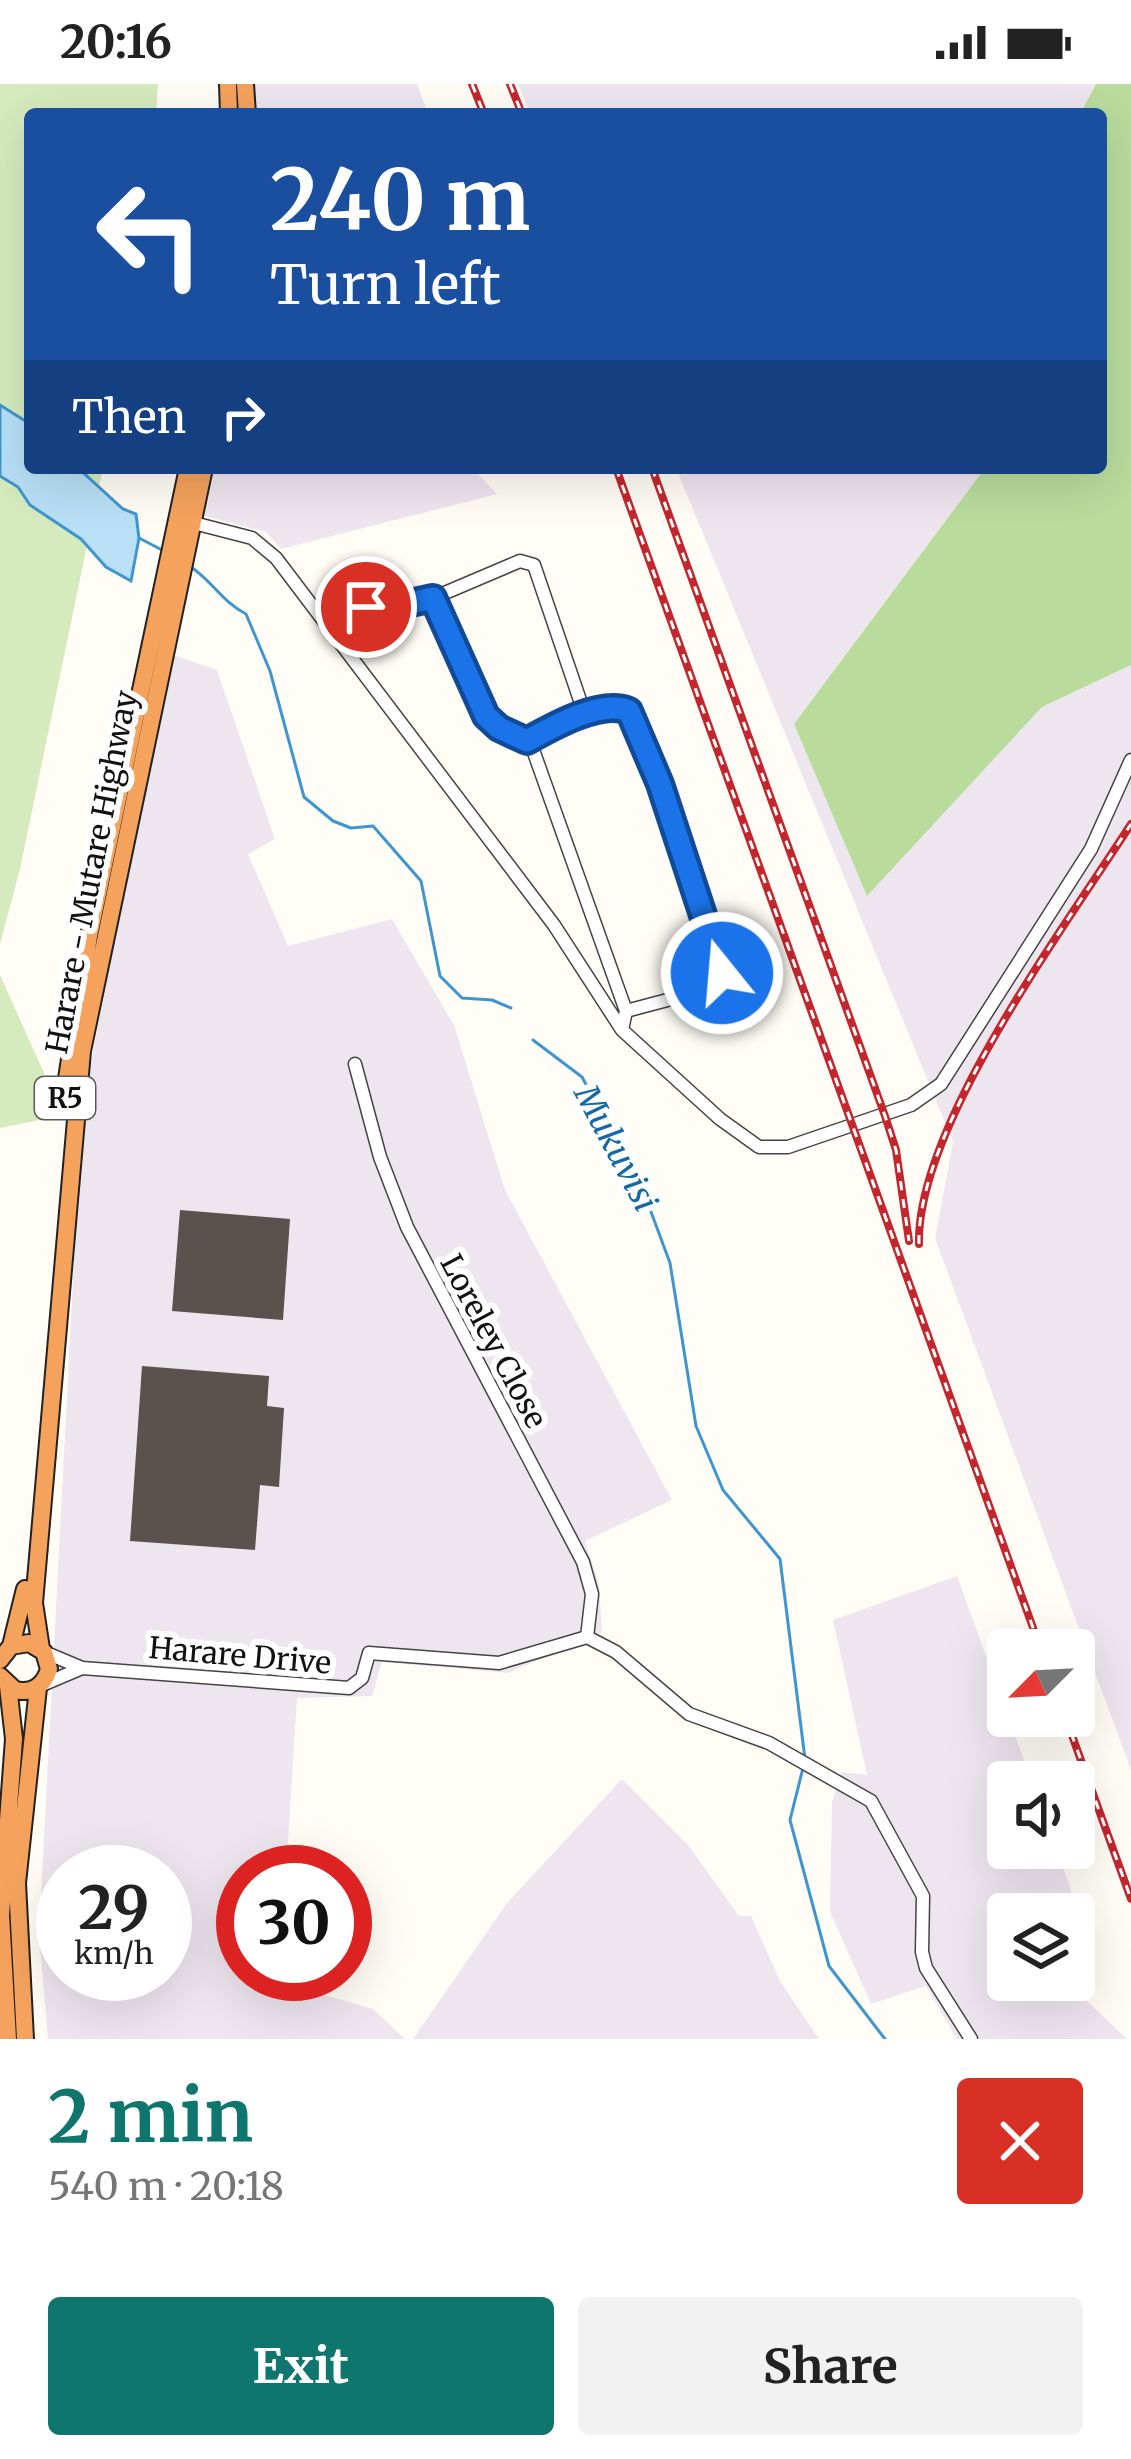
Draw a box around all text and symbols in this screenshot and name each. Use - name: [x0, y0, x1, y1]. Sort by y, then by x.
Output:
- text: 20:16: [60, 14, 172, 70]
- text: 240 m: [270, 147, 530, 253]
- icon: left: [72, 156, 228, 312]
- text: Turn left: [270, 251, 501, 319]
- icon: right: [210, 384, 276, 450]
- text: Then: [72, 389, 186, 445]
- pin: [315, 556, 417, 658]
- icon: arrive: [333, 574, 399, 640]
- street label: Harare - Mutare Highway: [37, 687, 145, 1057]
- position arrow: [659, 910, 785, 1036]
- water label: Mukuvisi: [565, 1076, 666, 1218]
- road number: R5: [35, 1077, 95, 1119]
- street label: Loreley Close: [432, 1248, 556, 1434]
- street label: Harare Drive: [147, 1628, 333, 1682]
- north arrow: [987, 1629, 1095, 1737]
- map controls: [987, 1629, 1095, 2001]
- button: sound: [987, 1761, 1095, 1869]
- speed limit sign: 30: [216, 1845, 372, 2001]
- text: 29: [78, 1870, 150, 1945]
- button: layers: [987, 1893, 1095, 2001]
- text: km/h: [74, 1934, 154, 1972]
- text: 2 min: [48, 2071, 253, 2162]
- button: close: [957, 2078, 1083, 2204]
- text: 540 m · 20:18: [48, 2162, 284, 2211]
- button: Exit: [48, 2297, 554, 2435]
- button: Share: [578, 2297, 1083, 2435]

